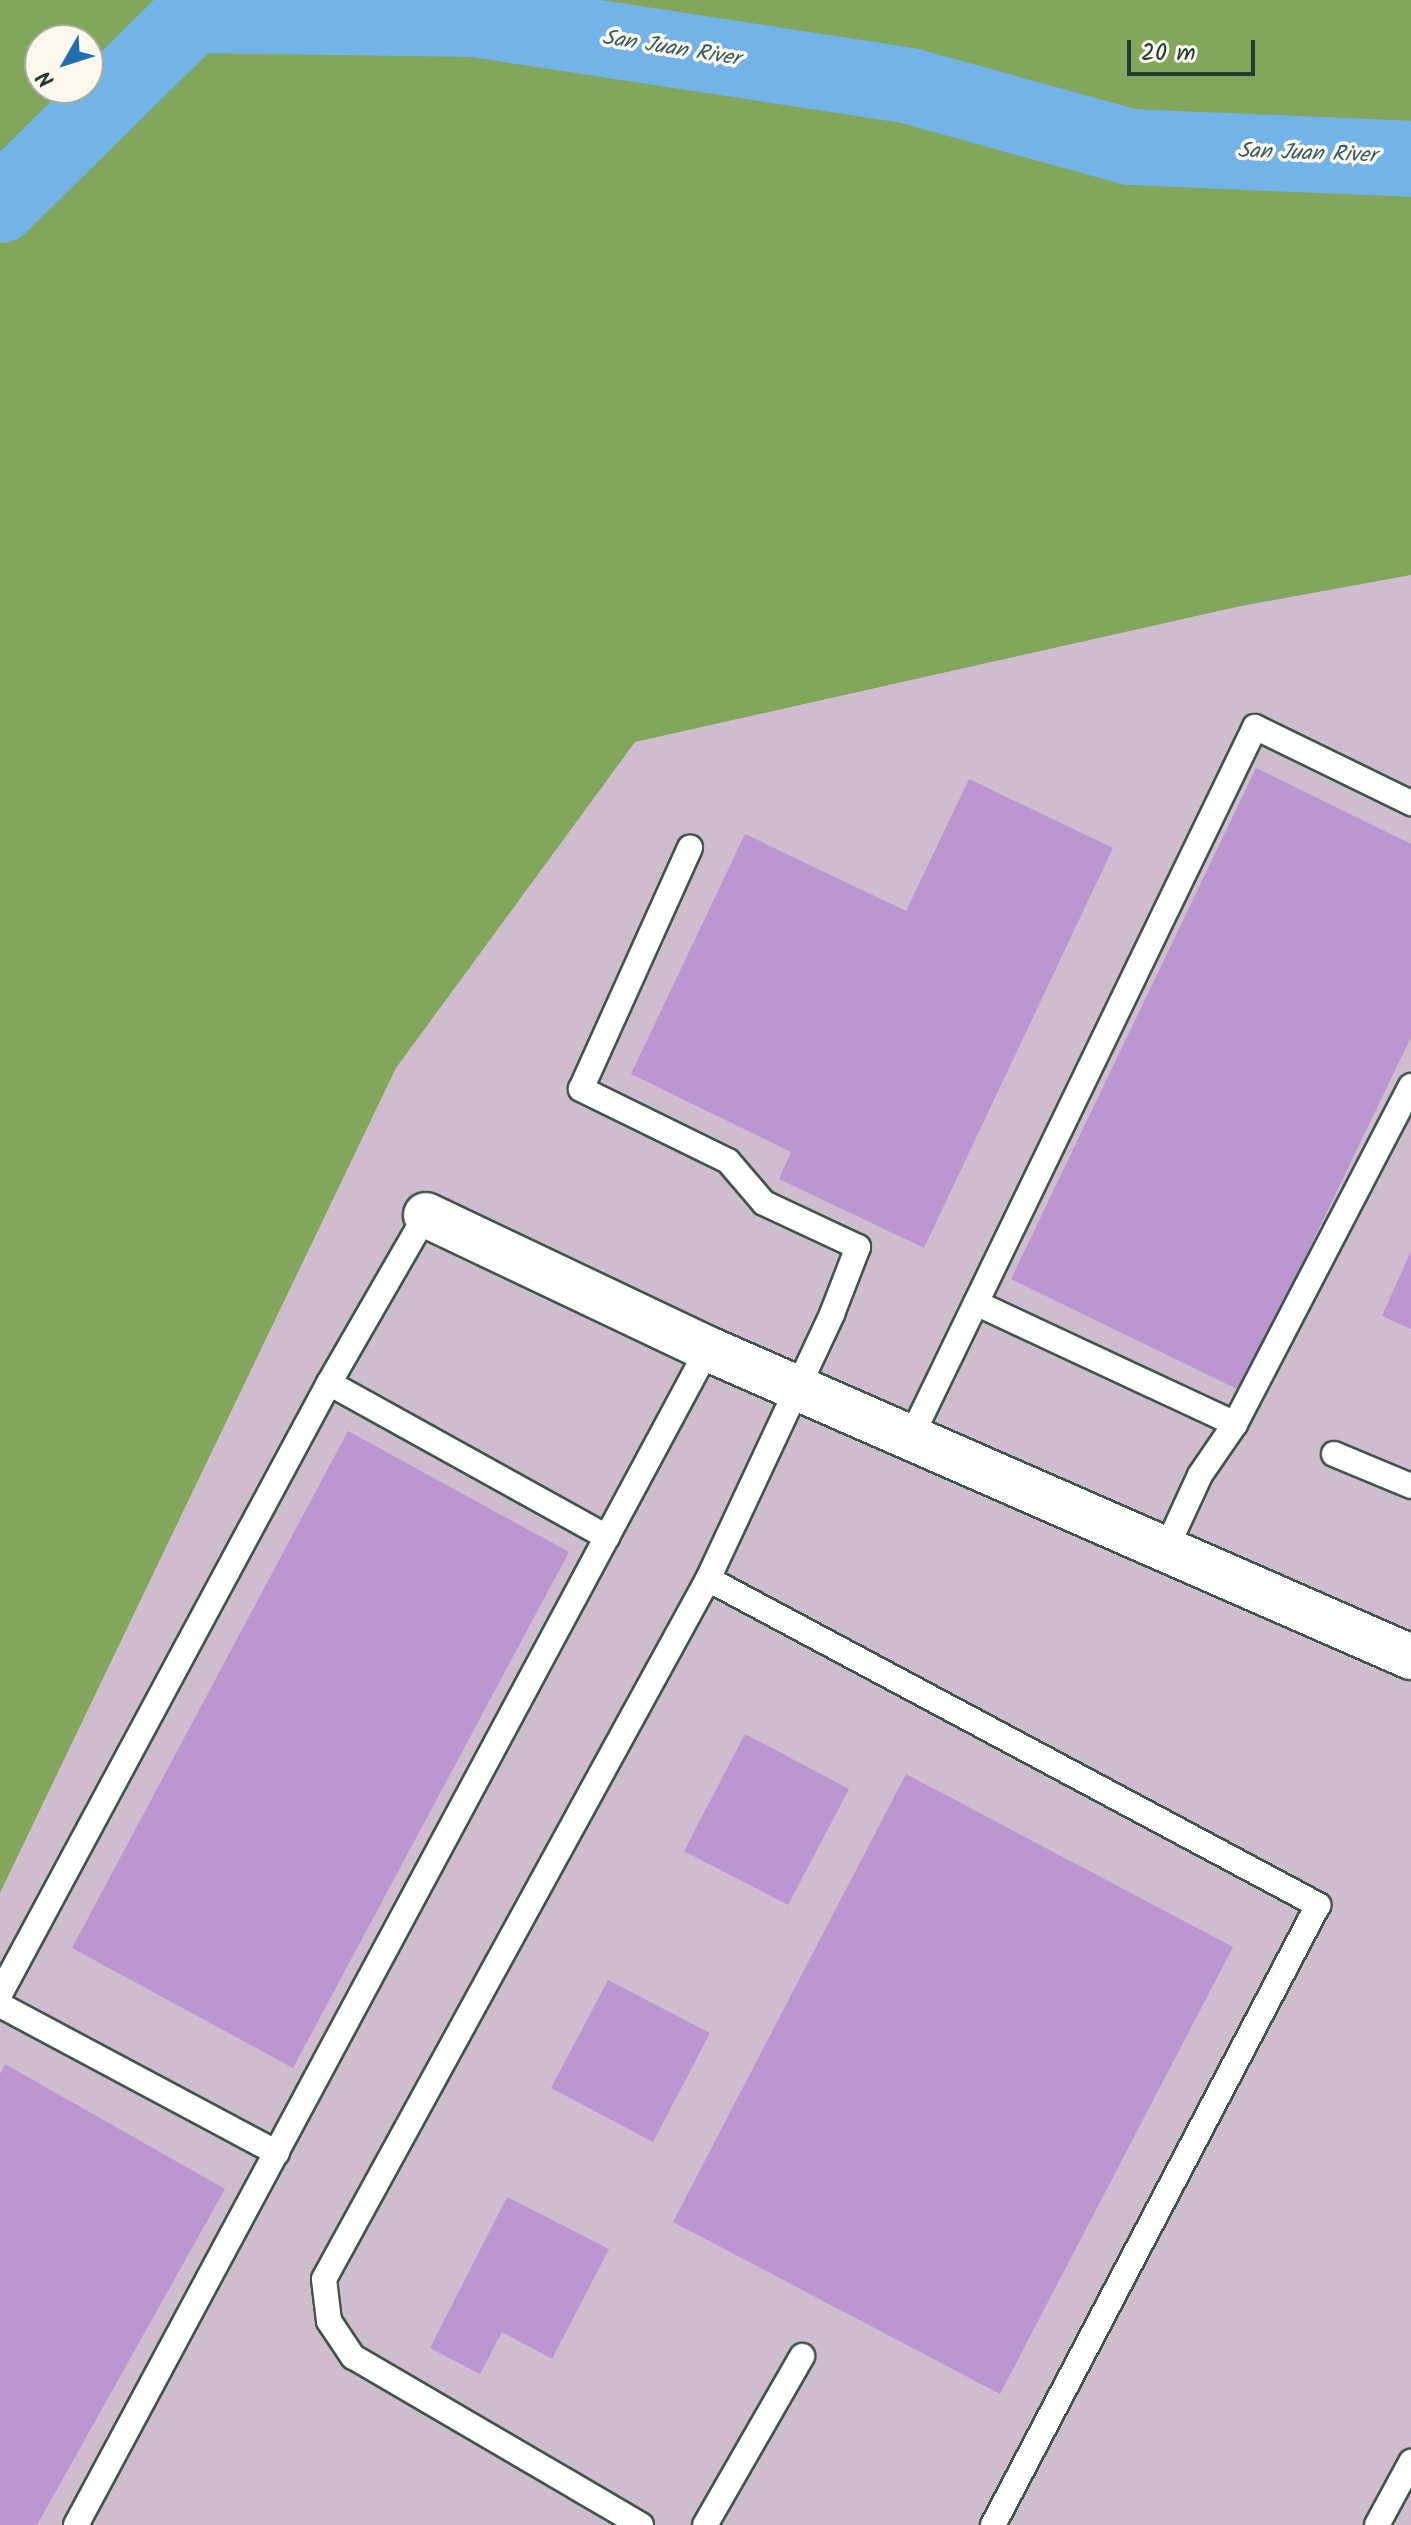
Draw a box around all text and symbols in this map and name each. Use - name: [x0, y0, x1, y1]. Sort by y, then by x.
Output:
- north arrow: [24, 24, 104, 104]
- scale bar: [1131, 24, 1259, 74]
- water label: San Juan River: [600, 25, 742, 73]
- text: 20 m: [1141, 34, 1196, 73]
- text: N: [29, 62, 64, 95]
- water label: San Juan River: [1237, 138, 1377, 170]

